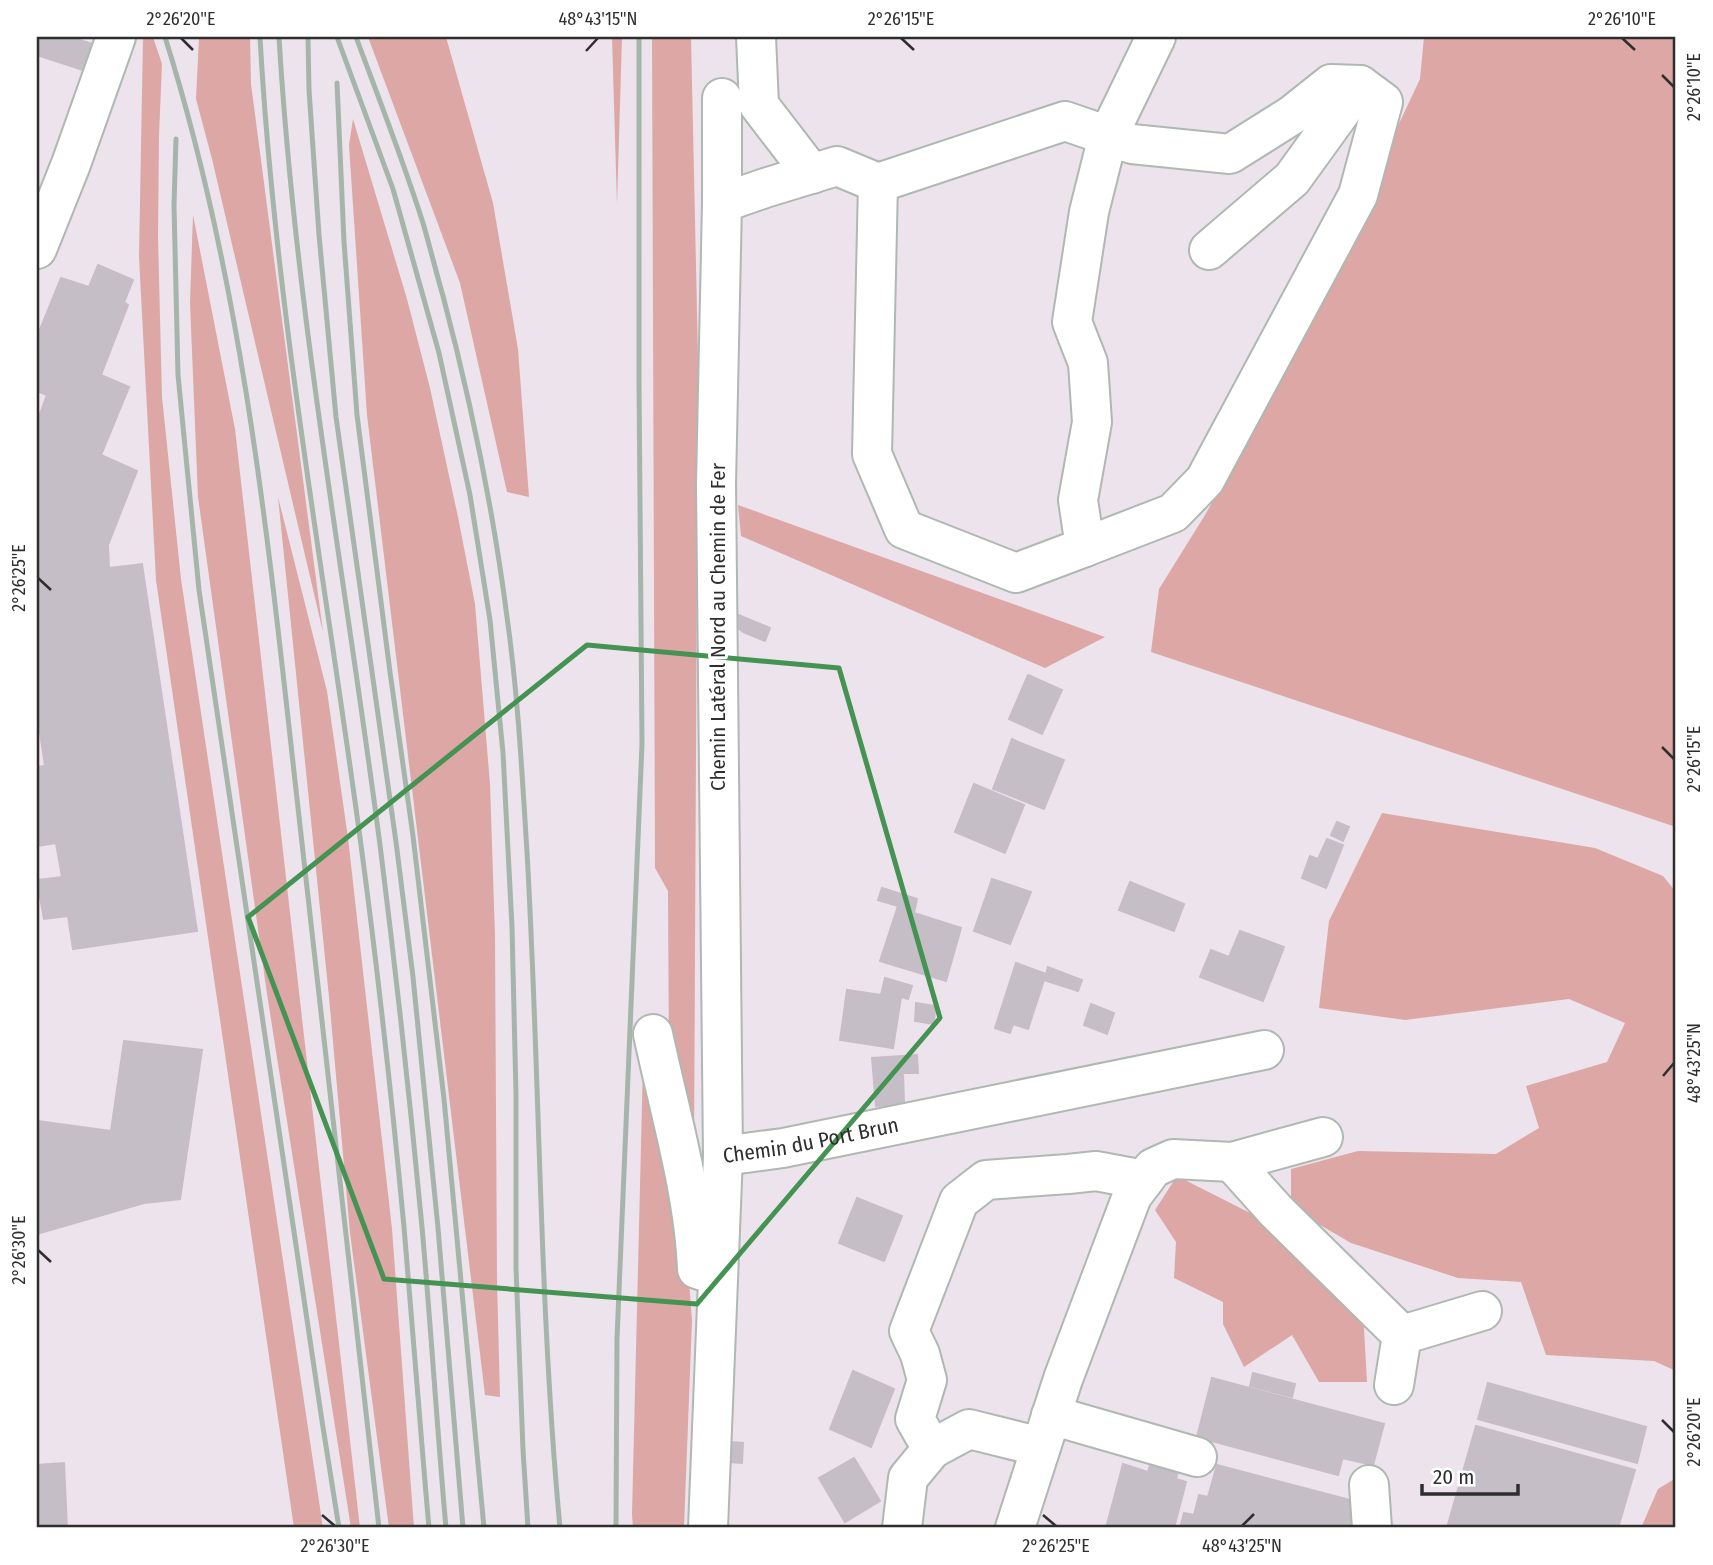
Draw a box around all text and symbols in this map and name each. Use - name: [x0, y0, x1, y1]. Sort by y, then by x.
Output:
- text: 2°26'20"E: [147, 8, 215, 30]
- text: 48°43'15"N: [559, 8, 637, 30]
- text: 2°26'15"E: [868, 8, 934, 30]
- text: 2°26'10"E: [1588, 8, 1656, 30]
- text: 2°26'10"E: [1683, 53, 1705, 121]
- street label: Chemin Latéral Nord au Chemin de Fer: [705, 462, 731, 791]
- text: 2°26'25"E: [8, 544, 30, 612]
- text: 2°26'15"E: [1683, 726, 1705, 792]
- text: 48°43'25"N: [1683, 1023, 1705, 1103]
- street label: Chemin du Port Brun: [721, 1112, 901, 1169]
- text: 2°26'30"E: [8, 1215, 30, 1285]
- text: 2°26'20"E: [1683, 1398, 1705, 1466]
- scale bar: [1422, 1453, 1519, 1497]
- text: 20 m: [1433, 1464, 1474, 1490]
- text: 2°26'30"E: [300, 1535, 370, 1557]
- text: 2°26'25"E: [1022, 1535, 1090, 1557]
- text: 48°43'25"N: [1202, 1535, 1282, 1557]

